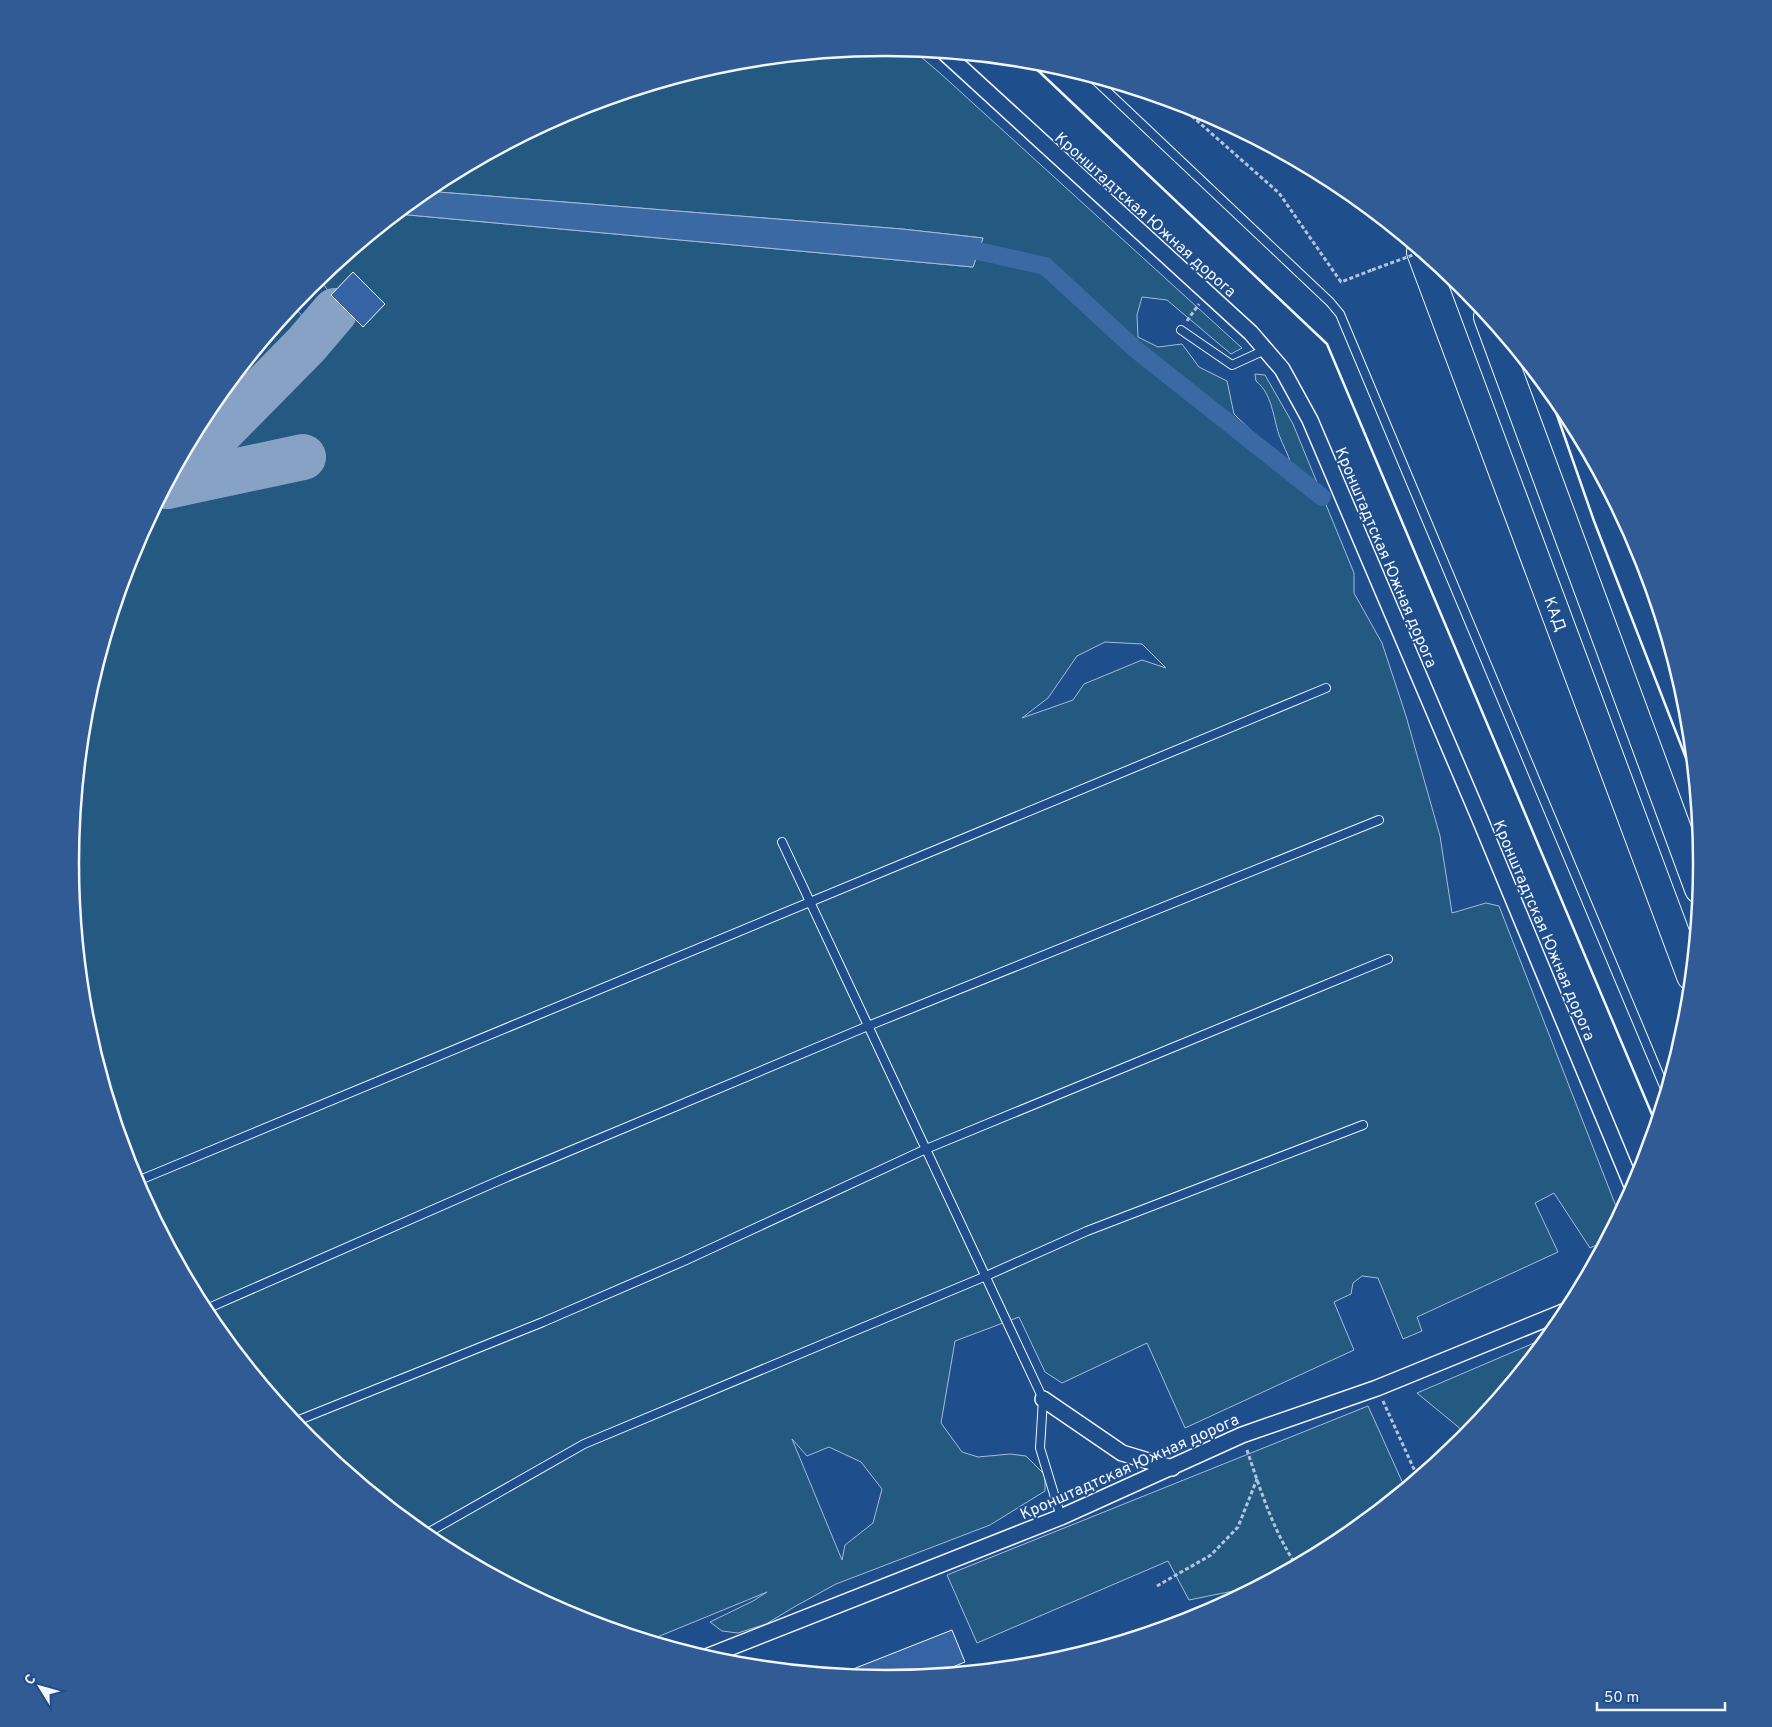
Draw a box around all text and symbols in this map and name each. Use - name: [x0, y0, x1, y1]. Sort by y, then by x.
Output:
- street label: Кронштадтская Южная дорога: [1050, 129, 1240, 302]
- street label: Кронштадтская Южная дорога: [1330, 445, 1441, 671]
- street label: КАД: [1538, 594, 1570, 634]
- street label: Кронштадтская Южная дорога: [1488, 818, 1599, 1044]
- street label: Кронштадтская Южная дорога: [1017, 1410, 1242, 1525]
- north arrow: [15, 1662, 65, 1712]
- text: С: [21, 1671, 40, 1689]
- scale bar: [1597, 1680, 1724, 1712]
- text: 50 m: [1604, 1689, 1639, 1708]

